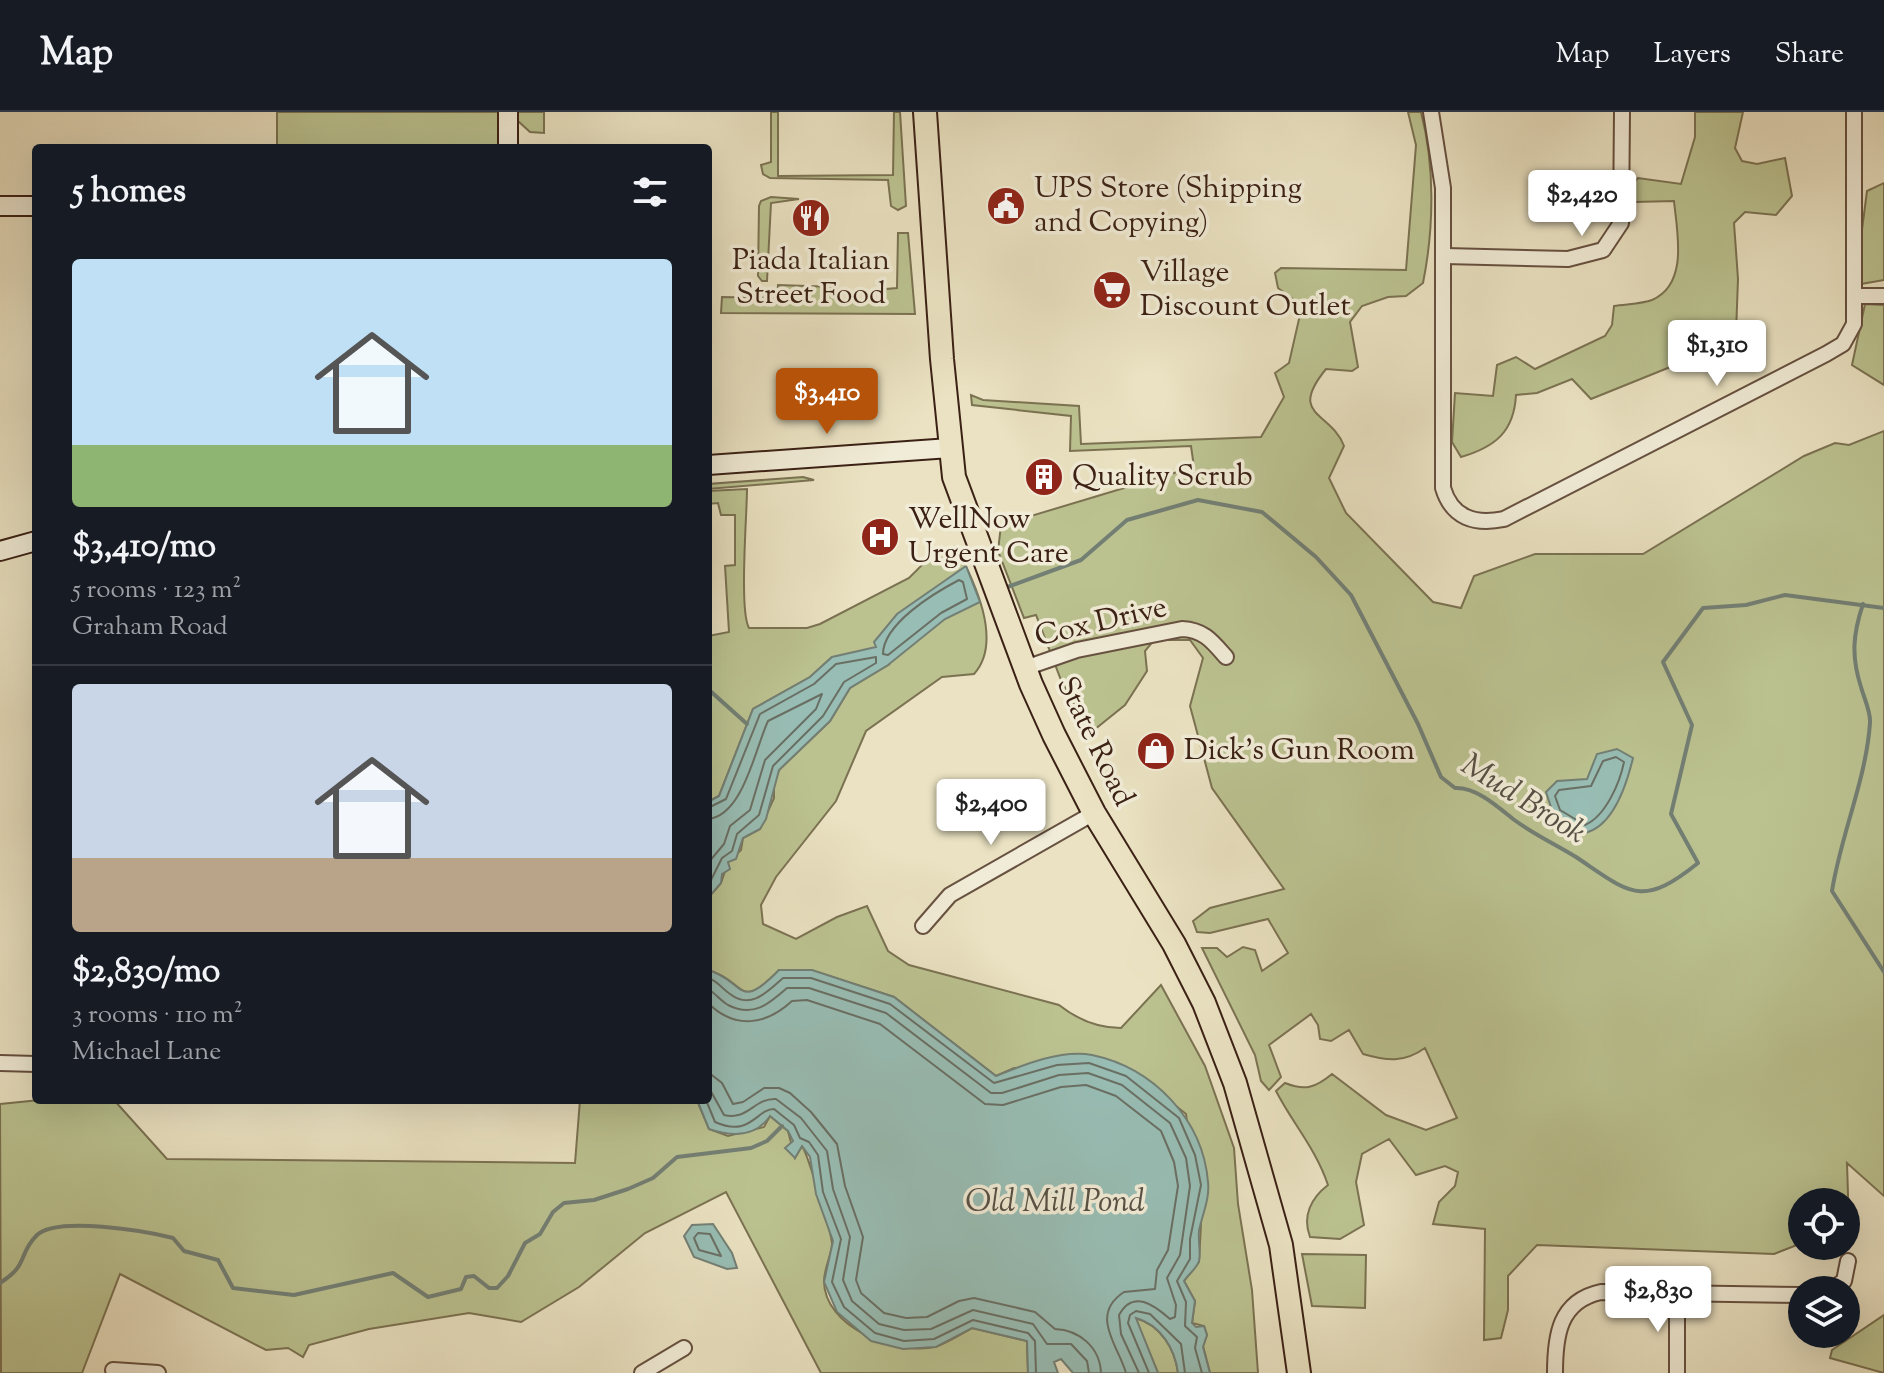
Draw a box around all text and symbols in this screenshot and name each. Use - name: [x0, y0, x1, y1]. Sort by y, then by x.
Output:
- text: Map: [40, 28, 113, 82]
- text: Map: [1556, 35, 1609, 75]
- text: Layers: [1653, 35, 1731, 75]
- text: Share: [1775, 35, 1844, 75]
- text: 5 homes: [72, 168, 186, 217]
- place label: UPS Store (Shipping and Copying): [1034, 168, 1302, 245]
- icon: filters: [628, 170, 672, 214]
- pin: $2,420: [1517, 170, 1647, 238]
- text: $2,420: [1546, 177, 1618, 214]
- public building icon: UPS Store (Shipping and Copying): [985, 185, 1027, 227]
- restaurant icon: Piada Italian Street Food: [790, 197, 832, 239]
- place label: Piada Italian Street Food: [732, 240, 890, 317]
- place label: Village Discount Outlet: [1140, 252, 1351, 329]
- supermarket icon: Village Discount Outlet: [1091, 269, 1133, 311]
- icon: home: [300, 311, 444, 455]
- pin: $1,310: [1652, 320, 1782, 388]
- text: $1,310: [1686, 327, 1748, 364]
- pin: $3,410: [762, 368, 892, 436]
- text: $3,410: [794, 375, 860, 412]
- building icon: Quality Scrub: [1023, 456, 1065, 498]
- place label: Quality Scrub: [1072, 456, 1253, 499]
- place label: WellNow Urgent Care: [908, 499, 1069, 576]
- hospital icon: WellNow Urgent Care: [859, 516, 901, 558]
- text: $3,410/mo: [72, 523, 216, 572]
- text: 5 rooms · 123 m²: [72, 572, 241, 609]
- street label: Cox Drive: [1031, 587, 1171, 659]
- text: Graham Road: [72, 609, 228, 646]
- street label: State Road: [1044, 670, 1144, 814]
- shop icon: Dick's Gun Room: [1135, 730, 1177, 772]
- place label: Dick's Gun Room: [1184, 730, 1415, 773]
- icon: home: [300, 736, 444, 880]
- water label: Mud Brook: [1451, 743, 1595, 857]
- pin: $2,400: [926, 779, 1056, 847]
- text: $2,400: [955, 786, 1027, 823]
- text: $2,830/mo: [72, 948, 220, 997]
- text: 3 rooms · 110 m²: [72, 997, 243, 1034]
- text: Michael Lane: [72, 1034, 221, 1071]
- water label: Old Mill Pond: [965, 1180, 1145, 1226]
- map controls: [1788, 1188, 1860, 1348]
- button: locate: [1788, 1188, 1860, 1260]
- pin: $2,830: [1593, 1266, 1723, 1334]
- text: $2,830: [1623, 1273, 1693, 1310]
- button: layers: [1788, 1276, 1860, 1348]

